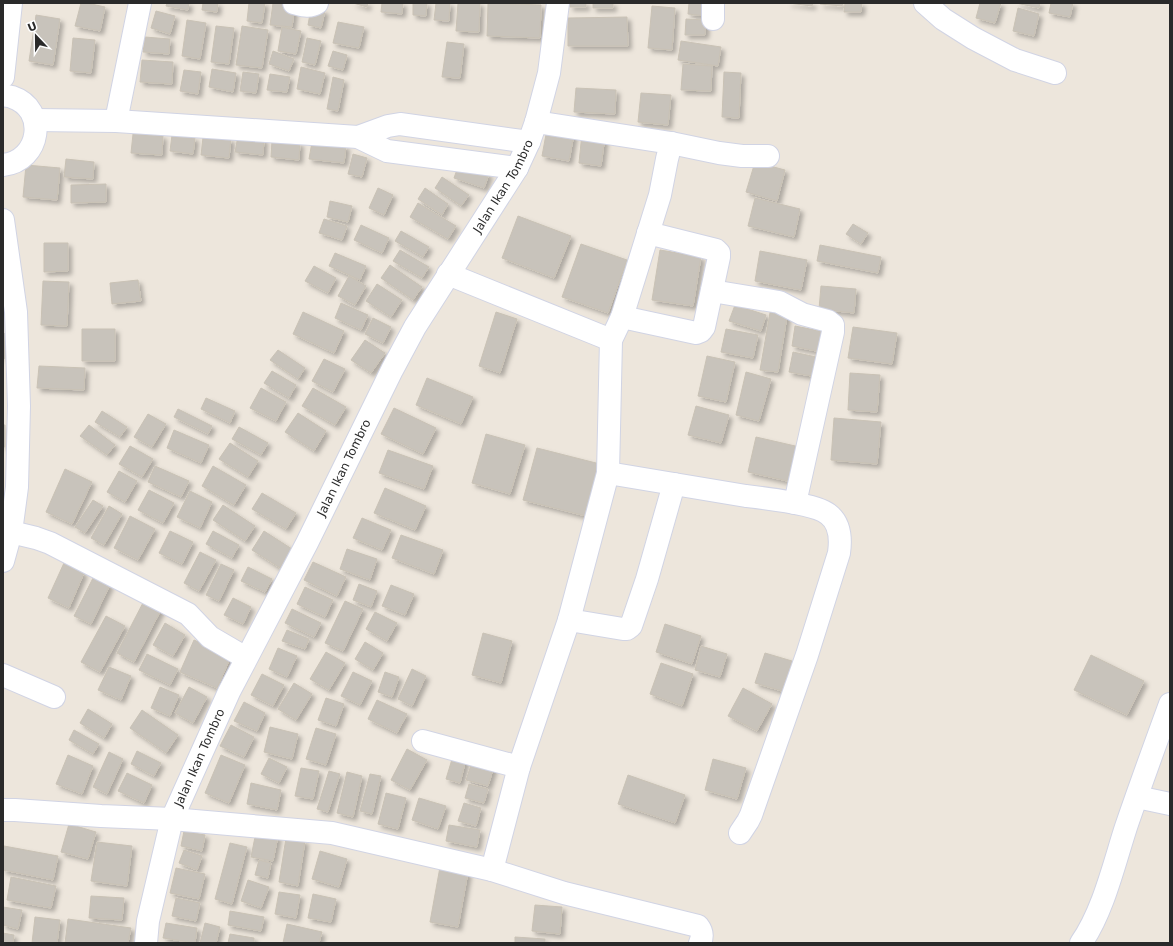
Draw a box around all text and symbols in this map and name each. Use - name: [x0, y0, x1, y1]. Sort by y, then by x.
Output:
- north arrow: [16, 16, 56, 56]
- text: U: [26, 19, 39, 35]
- street label: Jalan Ikan Tombro: [470, 137, 536, 236]
- street label: Jalan Ikan Tombro: [314, 417, 374, 519]
- street label: Jalan Ikan Tombro: [171, 706, 228, 810]

